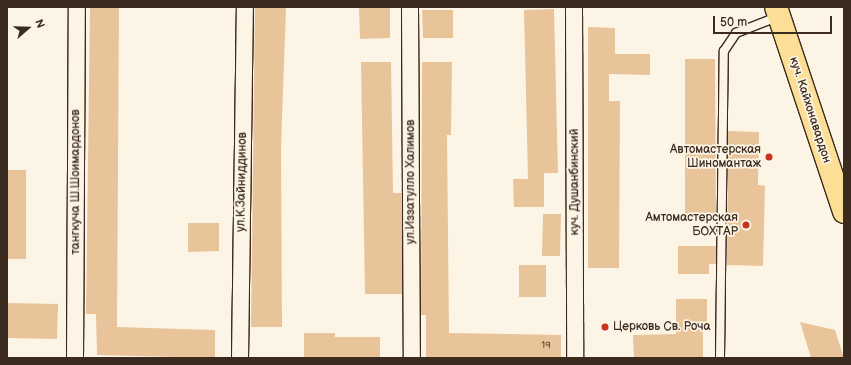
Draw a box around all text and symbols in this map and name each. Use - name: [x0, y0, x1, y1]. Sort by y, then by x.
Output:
- north arrow: [8, 8, 48, 48]
- scale bar: [715, 8, 834, 34]
- text: 50 m: [720, 15, 747, 30]
- text: N: [32, 18, 47, 30]
- street label: куч. Кайхонавардон: [786, 55, 834, 165]
- street label: тангкуча Ш.Шоимардонов: [69, 109, 83, 255]
- street label: ул.Иззатулло Халимов: [404, 120, 418, 244]
- street label: куч. Душанбинский: [568, 129, 582, 235]
- street label: ул.К.Зайниддинов: [234, 132, 250, 232]
- place label: Автомастерская Шиномантаж: [670, 143, 761, 171]
- marker: Автомастерская Шиномантаж: [764, 152, 774, 162]
- place label: Амтомастерская БОХТАР: [645, 211, 738, 239]
- marker: Амтомастерская БОХТАР: [741, 220, 751, 230]
- place label: Церковь Св. Роча: [613, 320, 711, 334]
- marker: Церковь Св. Роча: [600, 322, 610, 332]
- house number: 19: [541, 340, 551, 352]

